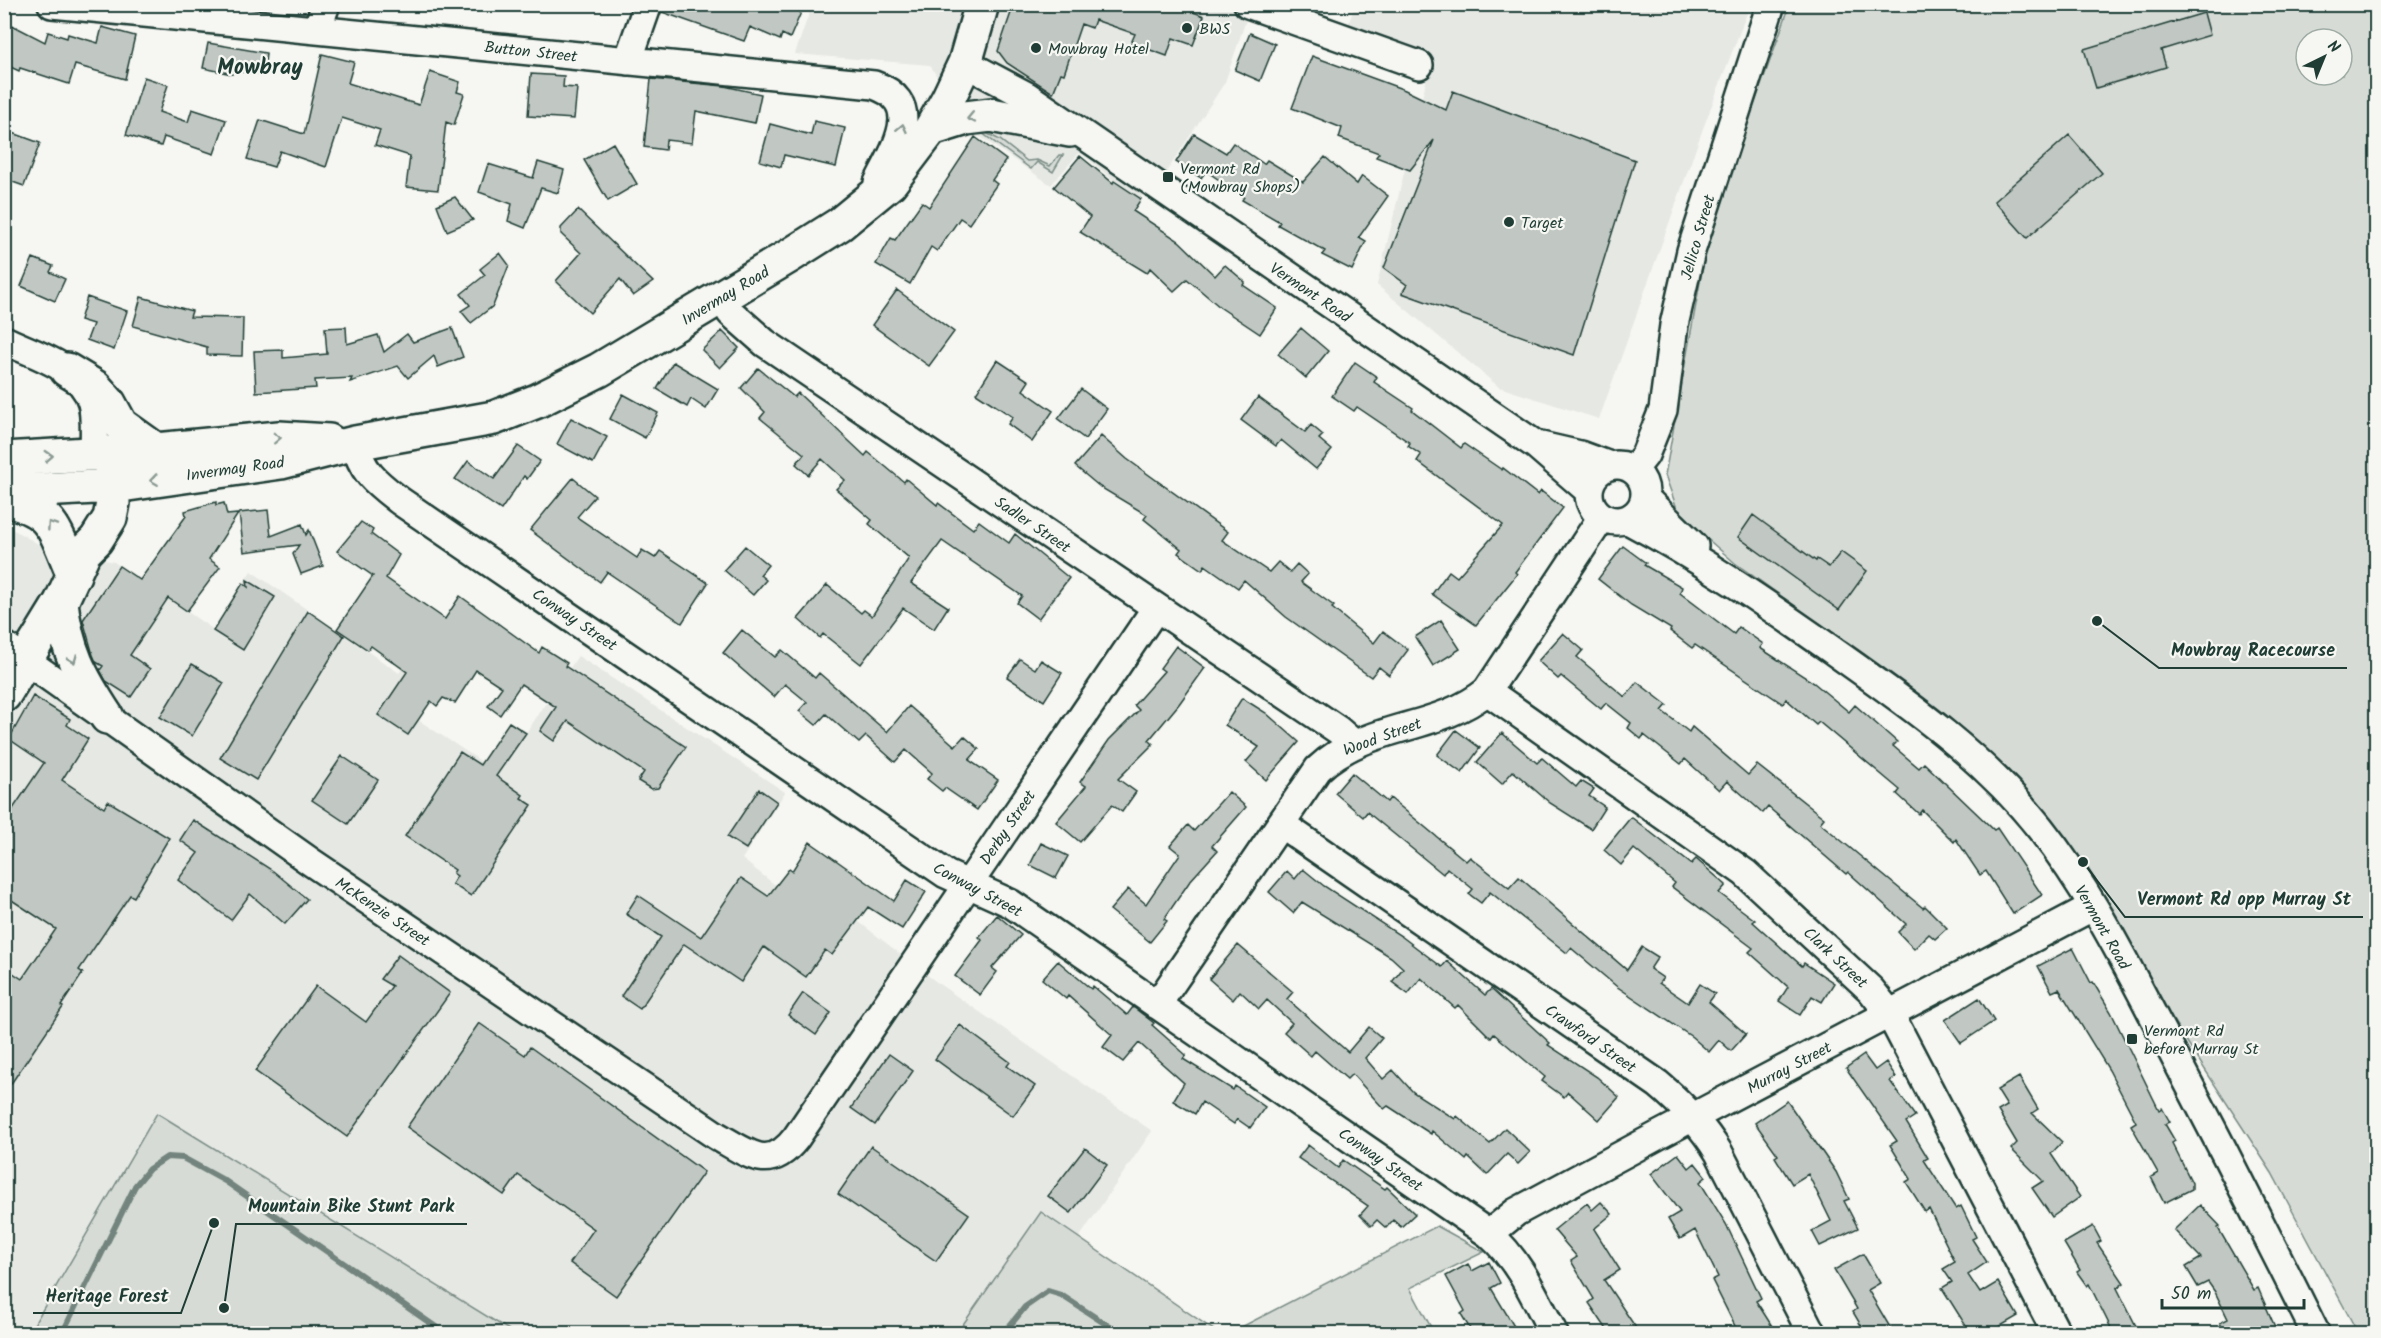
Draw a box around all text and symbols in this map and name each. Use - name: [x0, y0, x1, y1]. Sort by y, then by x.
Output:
- place label: BWS: [1199, 17, 1231, 42]
- marker: BWS: [1180, 21, 1194, 35]
- north arrow: [2294, 27, 2354, 87]
- street label: Button Street: [483, 35, 579, 70]
- text: N: [2321, 35, 2345, 60]
- place label: Mowbray Hotel: [1048, 37, 1149, 62]
- marker: Mowbray Hotel: [1029, 41, 1043, 55]
- district label: Mowbray: [217, 51, 303, 86]
- one-way arrow: [967, 111, 977, 124]
- one-way arrow: [894, 123, 907, 133]
- place label: Vermont Rd (Mowbray Shops): [1180, 157, 1300, 200]
- marker: Vermont Rd (Mowbray Shops): [1161, 170, 1175, 184]
- street label: Jellico Street: [1674, 191, 1723, 283]
- place label: Target: [1521, 211, 1564, 236]
- marker: Target: [1502, 215, 1516, 229]
- street label: Vermont Road: [1264, 257, 1357, 331]
- street label: Invermay Road: [677, 260, 775, 332]
- one-way arrow: [273, 432, 282, 445]
- one-way arrow: [45, 450, 54, 463]
- street label: Invermay Road: [184, 450, 287, 489]
- one-way arrow: [149, 473, 158, 485]
- street label: Sadler Street: [989, 490, 1076, 560]
- one-way arrow: [47, 520, 58, 531]
- street label: Conway Street: [526, 582, 622, 658]
- callout: Mowbray Racecourse: [2159, 632, 2347, 668]
- text: Mowbray Racecourse: [2171, 637, 2335, 666]
- one-way arrow: [66, 652, 78, 663]
- street label: Wood Street: [1340, 711, 1426, 763]
- street label: Derby Street: [974, 785, 1043, 870]
- street label: Conway Street: [928, 856, 1027, 925]
- street label: McKenzie Street: [330, 871, 435, 954]
- street label: Vermont Road: [2067, 881, 2137, 976]
- callout: Vermont Rd opp Murray St: [2125, 881, 2363, 917]
- text: Vermont Rd opp Murray St: [2137, 886, 2352, 915]
- street label: Clark Street: [1797, 921, 1874, 995]
- street label: Crawford Street: [1539, 998, 1642, 1081]
- place label: Vermont Rd before Murray St: [2144, 1019, 2260, 1062]
- marker: Vermont Rd before Murray St: [2125, 1032, 2139, 1046]
- street label: Murray Street: [1743, 1035, 1837, 1101]
- street label: Conway Street: [1333, 1122, 1428, 1199]
- callout: Mountain Bike Stunt Park: [236, 1188, 467, 1224]
- text: Mountain Bike Stunt Park: [248, 1193, 455, 1222]
- scale bar: [2162, 1272, 2304, 1310]
- callout: Heritage Forest: [33, 1277, 181, 1313]
- text: 50 m: [2171, 1280, 2211, 1309]
- text: Heritage Forest: [45, 1283, 169, 1312]

